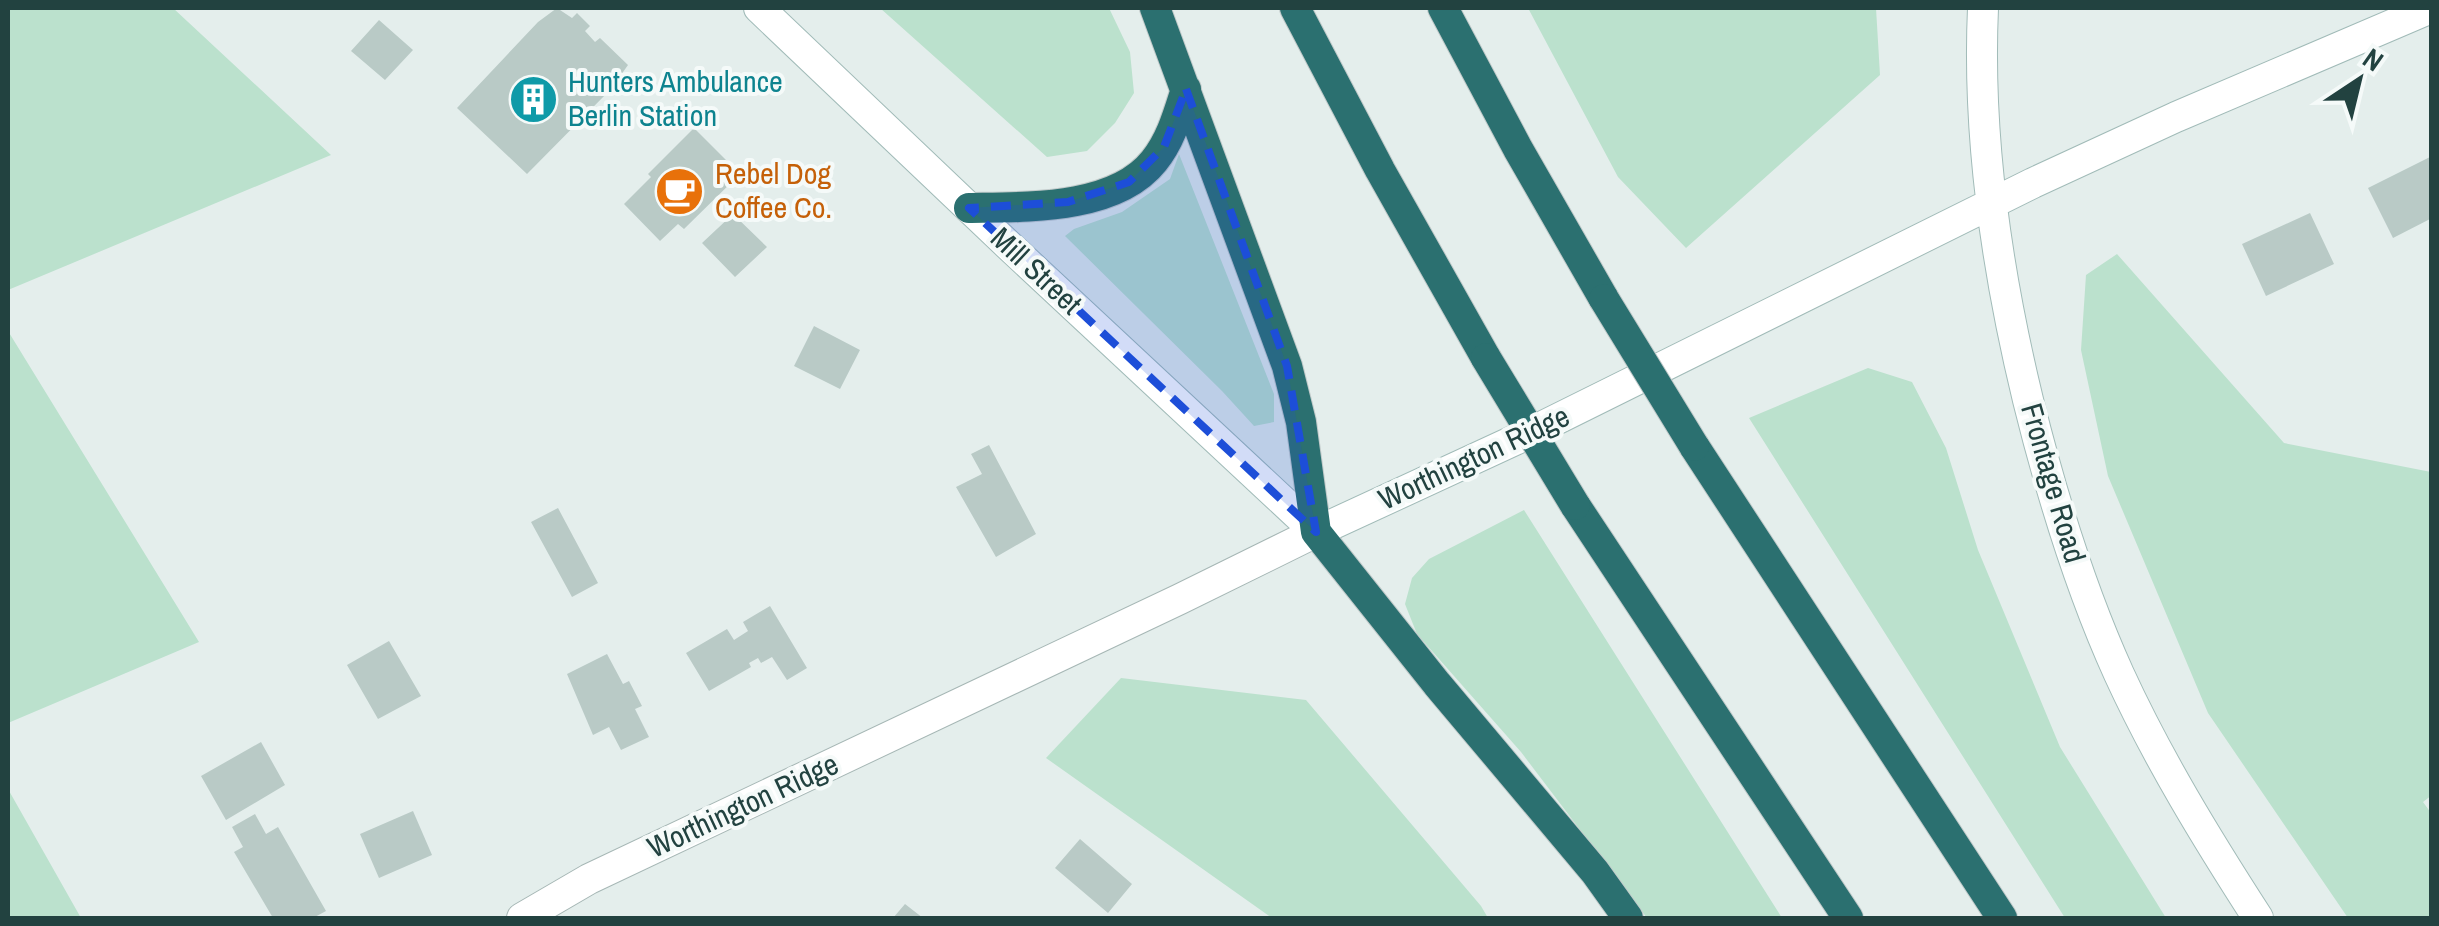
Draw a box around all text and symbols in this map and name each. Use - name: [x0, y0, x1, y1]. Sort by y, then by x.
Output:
- north arrow: [2309, 30, 2409, 130]
- text: N: [2356, 39, 2391, 80]
- place label: Hunters Ambulance Berlin Station: [568, 61, 783, 135]
- building icon: Hunters Ambulance Berlin Station: [507, 73, 559, 125]
- place label: Rebel Dog Coffee Co.: [715, 153, 832, 227]
- cafe icon: Rebel Dog Coffee Co.: [654, 165, 706, 217]
- street label: Mill Street: [983, 218, 1091, 323]
- street label: Worthington Ridge: [1372, 395, 1575, 519]
- street label: Frontage Road: [2012, 398, 2096, 567]
- street label: Worthington Ridge: [641, 743, 844, 867]

